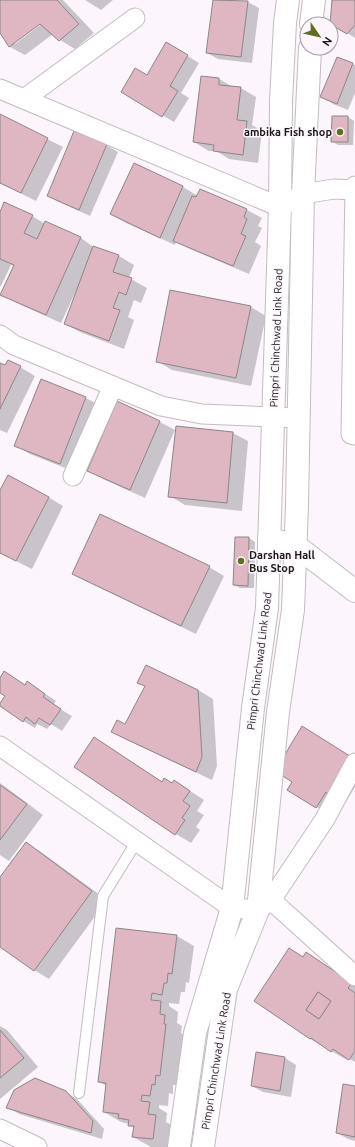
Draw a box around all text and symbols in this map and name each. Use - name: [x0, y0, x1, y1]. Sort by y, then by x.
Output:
- north arrow: [299, 16, 339, 56]
- text: N: [320, 35, 335, 48]
- place label: ambika Fish shop: [244, 126, 332, 138]
- marker: ambika Fish shop: [335, 127, 345, 137]
- street label: Pimpri Chinchwad Link Road: [268, 268, 284, 408]
- place label: Darshan Hall Bus Stop: [249, 549, 315, 574]
- marker: Darshan Hall Bus Stop: [236, 556, 246, 566]
- street label: Pimpri Chinchwad Link Road: [245, 591, 273, 731]
- street label: Pimpri Chinchwad Link Road: [199, 991, 233, 1131]

